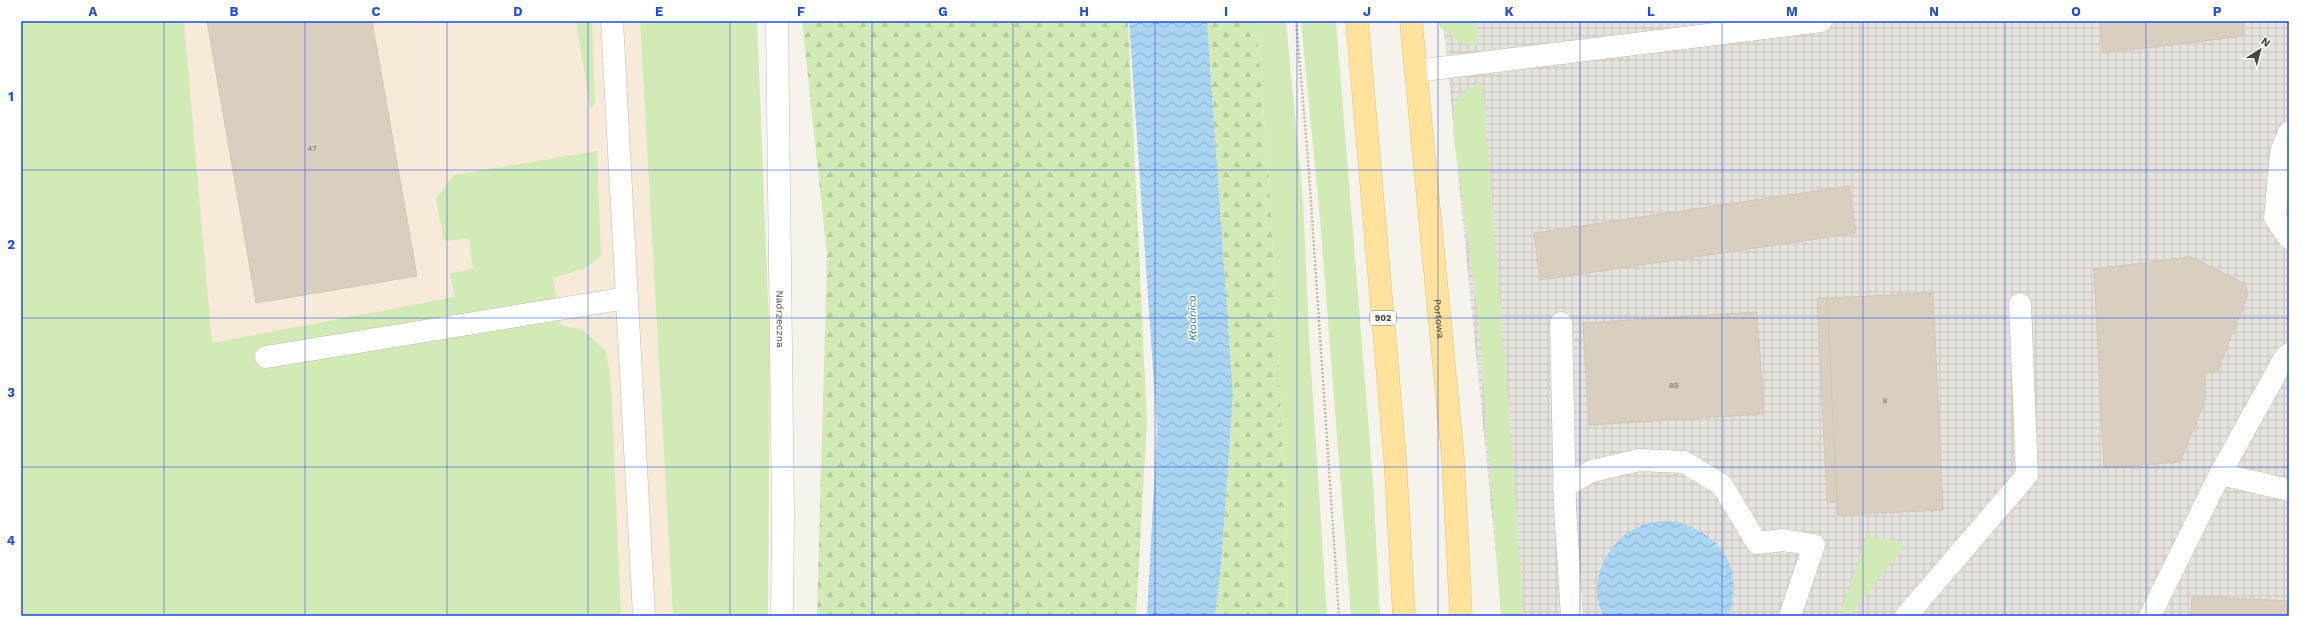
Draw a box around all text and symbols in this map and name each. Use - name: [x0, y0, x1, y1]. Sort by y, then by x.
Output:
- text: A: [89, 4, 98, 19]
- text: B: [230, 4, 239, 19]
- text: C: [372, 4, 381, 19]
- text: D: [513, 4, 523, 19]
- text: E: [655, 4, 663, 19]
- text: F: [797, 4, 805, 19]
- text: G: [938, 4, 948, 19]
- text: H: [1079, 4, 1089, 19]
- text: I: [1224, 4, 1228, 19]
- text: J: [1363, 4, 1371, 19]
- text: K: [1504, 4, 1514, 19]
- text: L: [1647, 4, 1655, 19]
- text: M: [1786, 4, 1798, 19]
- text: N: [1929, 4, 1939, 19]
- text: O: [2071, 4, 2081, 19]
- text: P: [2213, 4, 2222, 19]
- north arrow: [2240, 30, 2280, 70]
- text: N: [2258, 35, 2273, 50]
- text: 1: [8, 89, 14, 104]
- house number: 47: [308, 144, 317, 153]
- text: 2: [7, 237, 15, 252]
- street label: Nadrzeczna: [774, 290, 786, 348]
- water label: Kłodnica: [1186, 295, 1199, 341]
- street label: Portowa: [1432, 298, 1446, 339]
- road number: 902: [1370, 311, 1396, 325]
- house number: 8B: [1669, 381, 1679, 390]
- text: 3: [7, 385, 15, 400]
- house number: 8: [1883, 396, 1888, 405]
- text: 4: [7, 533, 16, 548]

